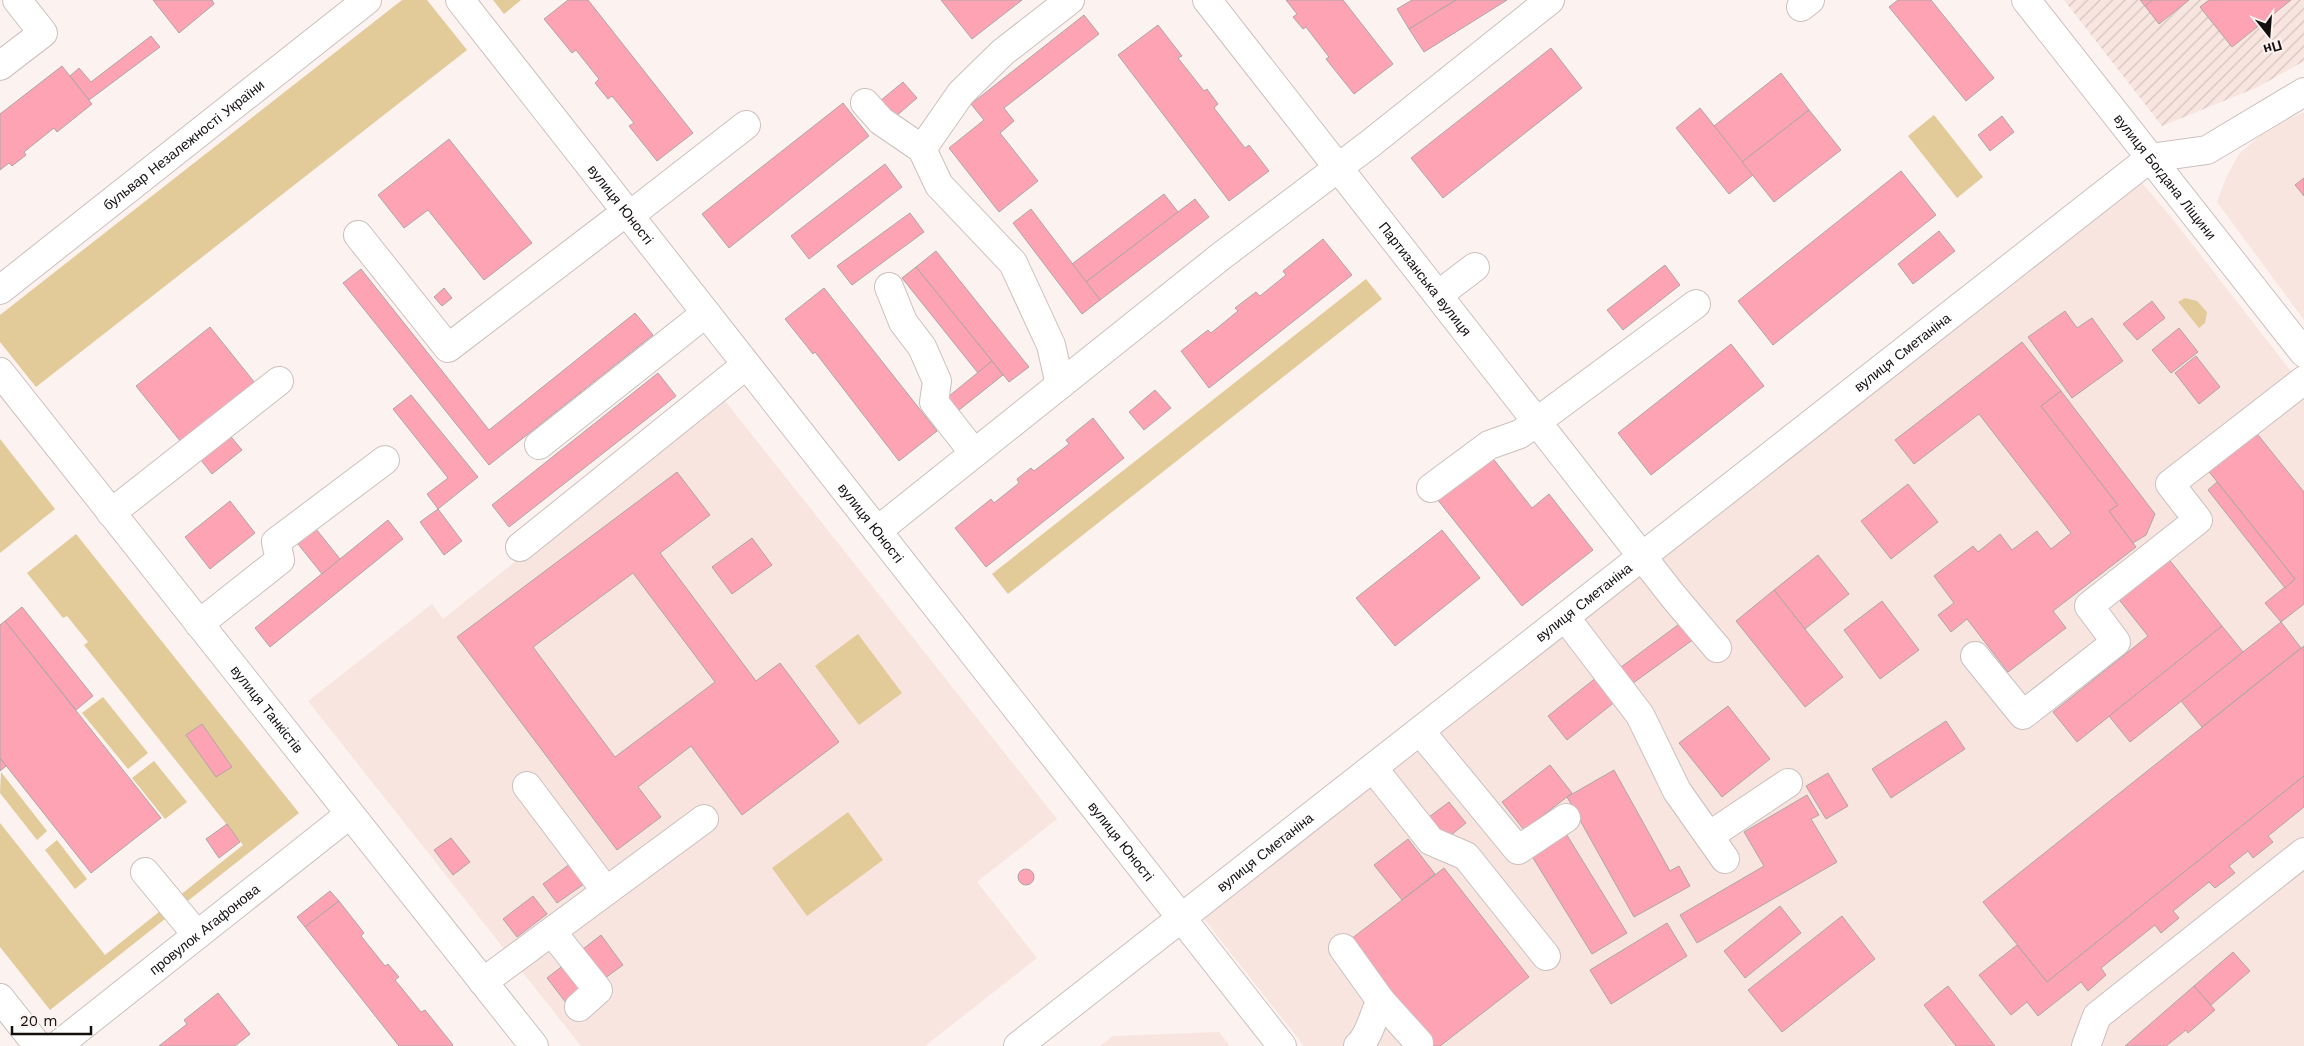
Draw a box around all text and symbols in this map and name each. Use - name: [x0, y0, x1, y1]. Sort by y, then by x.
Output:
- north arrow: [2244, 10, 2294, 60]
- text: Пн: [2262, 37, 2284, 58]
- street label: бульвар Незалежності України: [100, 76, 267, 213]
- street label: вулиця Богдана Ліщини: [2111, 111, 2220, 243]
- street label: вулиця Юності: [585, 162, 657, 247]
- street label: Партизанська вулиця: [1376, 219, 1475, 339]
- street label: вулиця Сметаніна: [1851, 309, 1954, 395]
- street label: вулиця Юності: [835, 480, 907, 566]
- street label: вулиця Сметаніна: [1532, 559, 1635, 645]
- street label: вулиця Танкістів: [228, 662, 307, 756]
- street label: вулиця Юності: [1085, 798, 1157, 884]
- street label: вулиця Сметаніна: [1214, 809, 1316, 895]
- street label: провулок Агафонова: [146, 881, 263, 978]
- scale bar: [12, 1004, 91, 1036]
- text: 20 m: [20, 1012, 58, 1030]

